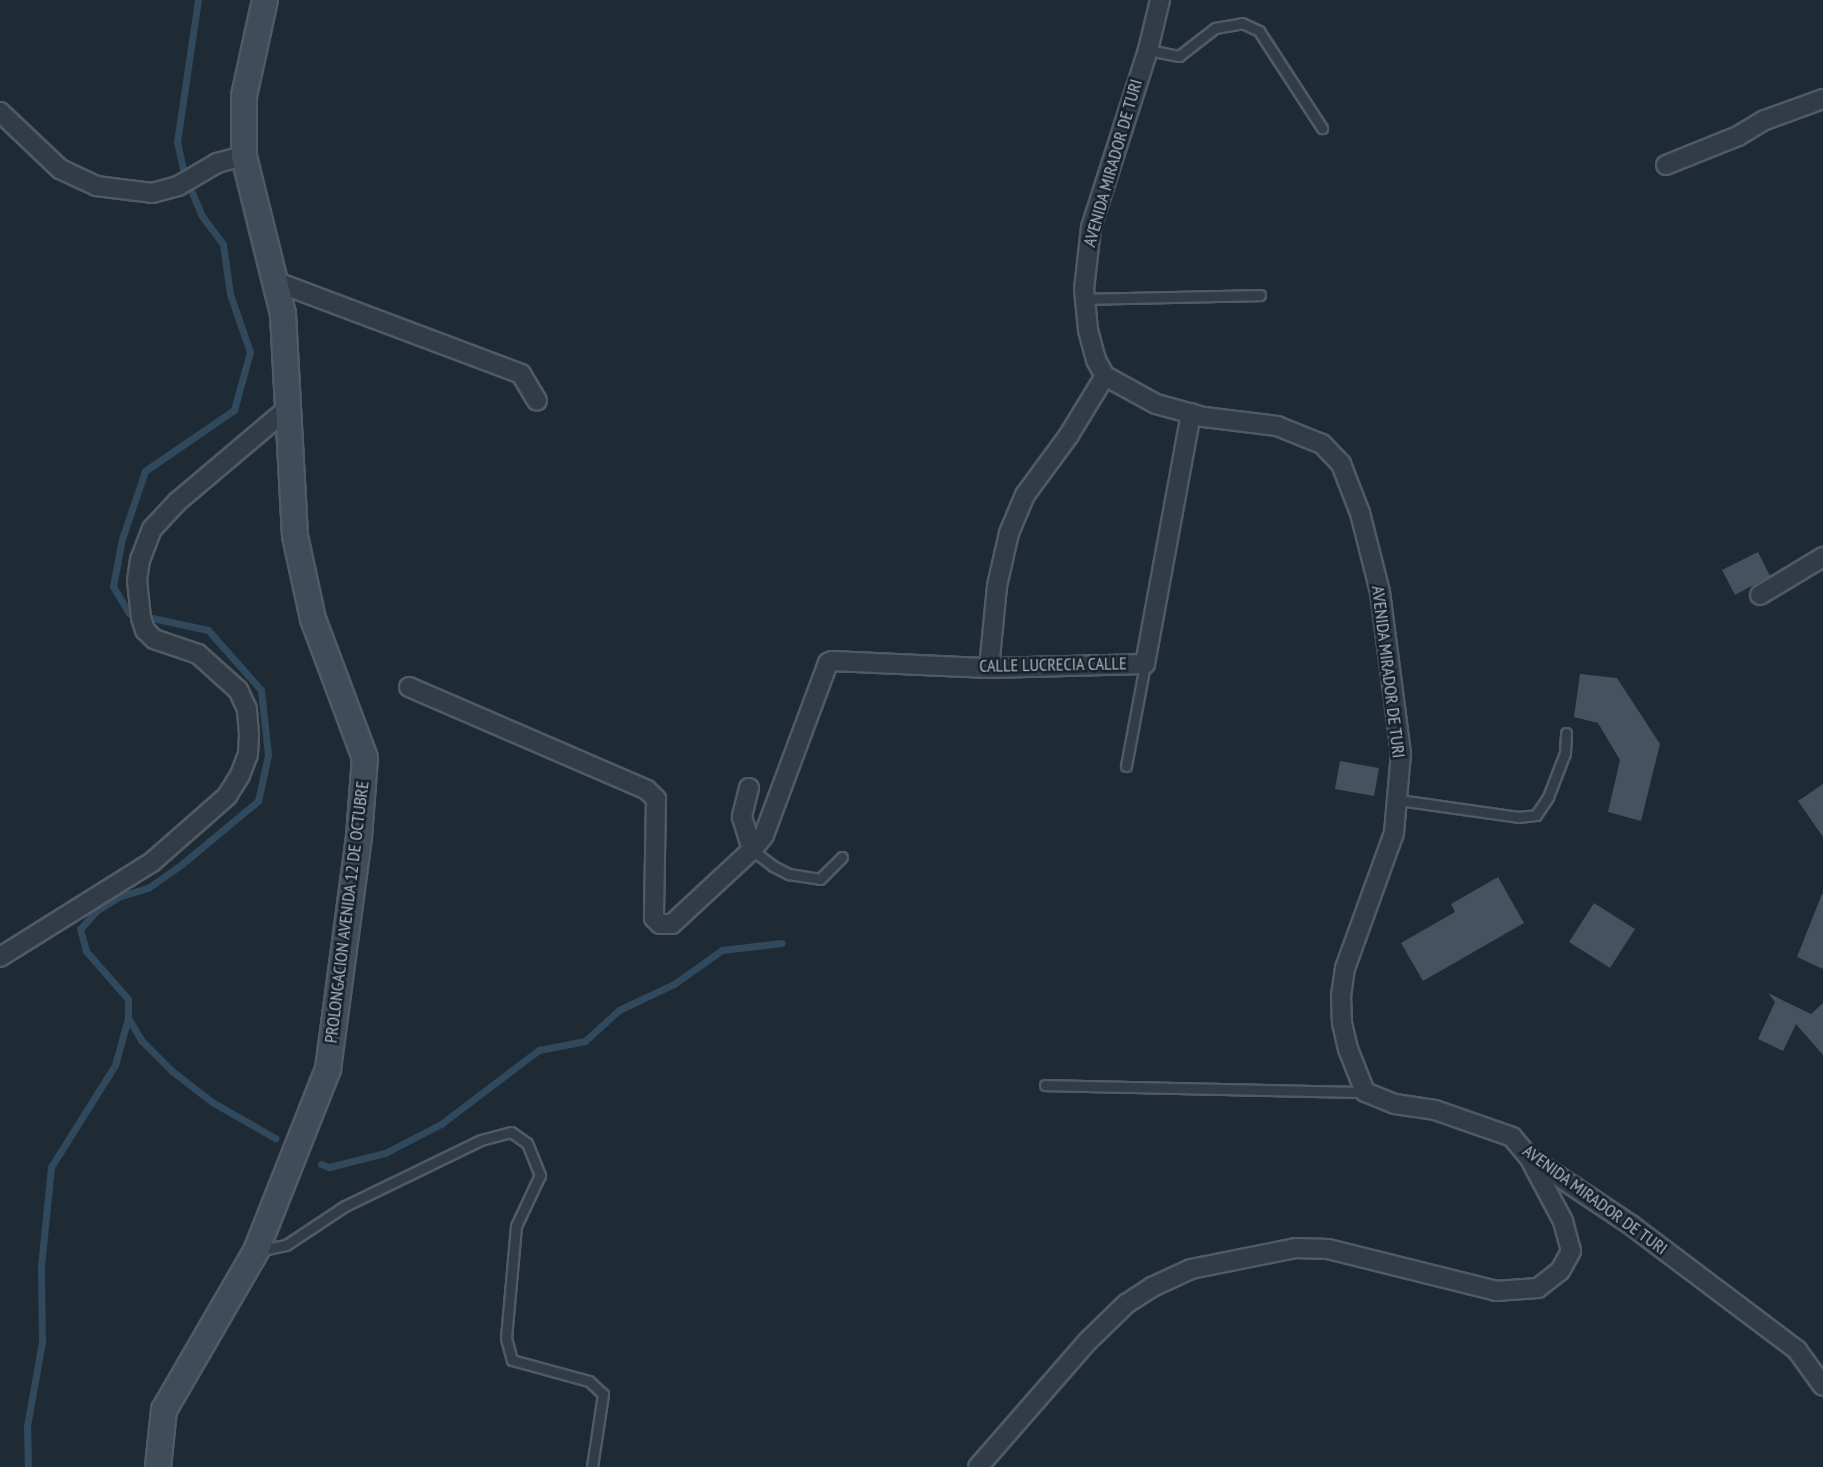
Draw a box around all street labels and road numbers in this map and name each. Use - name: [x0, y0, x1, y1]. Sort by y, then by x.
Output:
- street label: AVENIDA MIRADOR DE TURI: [1079, 76, 1147, 250]
- street label: AVENIDA MIRADOR DE TURI: [1367, 584, 1409, 760]
- street label: CALLE LUCRECIA CALLE: [979, 653, 1127, 677]
- street label: PROLONGACION AVENIDA 12 DE OCTUBRE: [320, 779, 374, 1045]
- street label: AVENIDA MIRADOR DE TURI: [1518, 1140, 1672, 1260]

